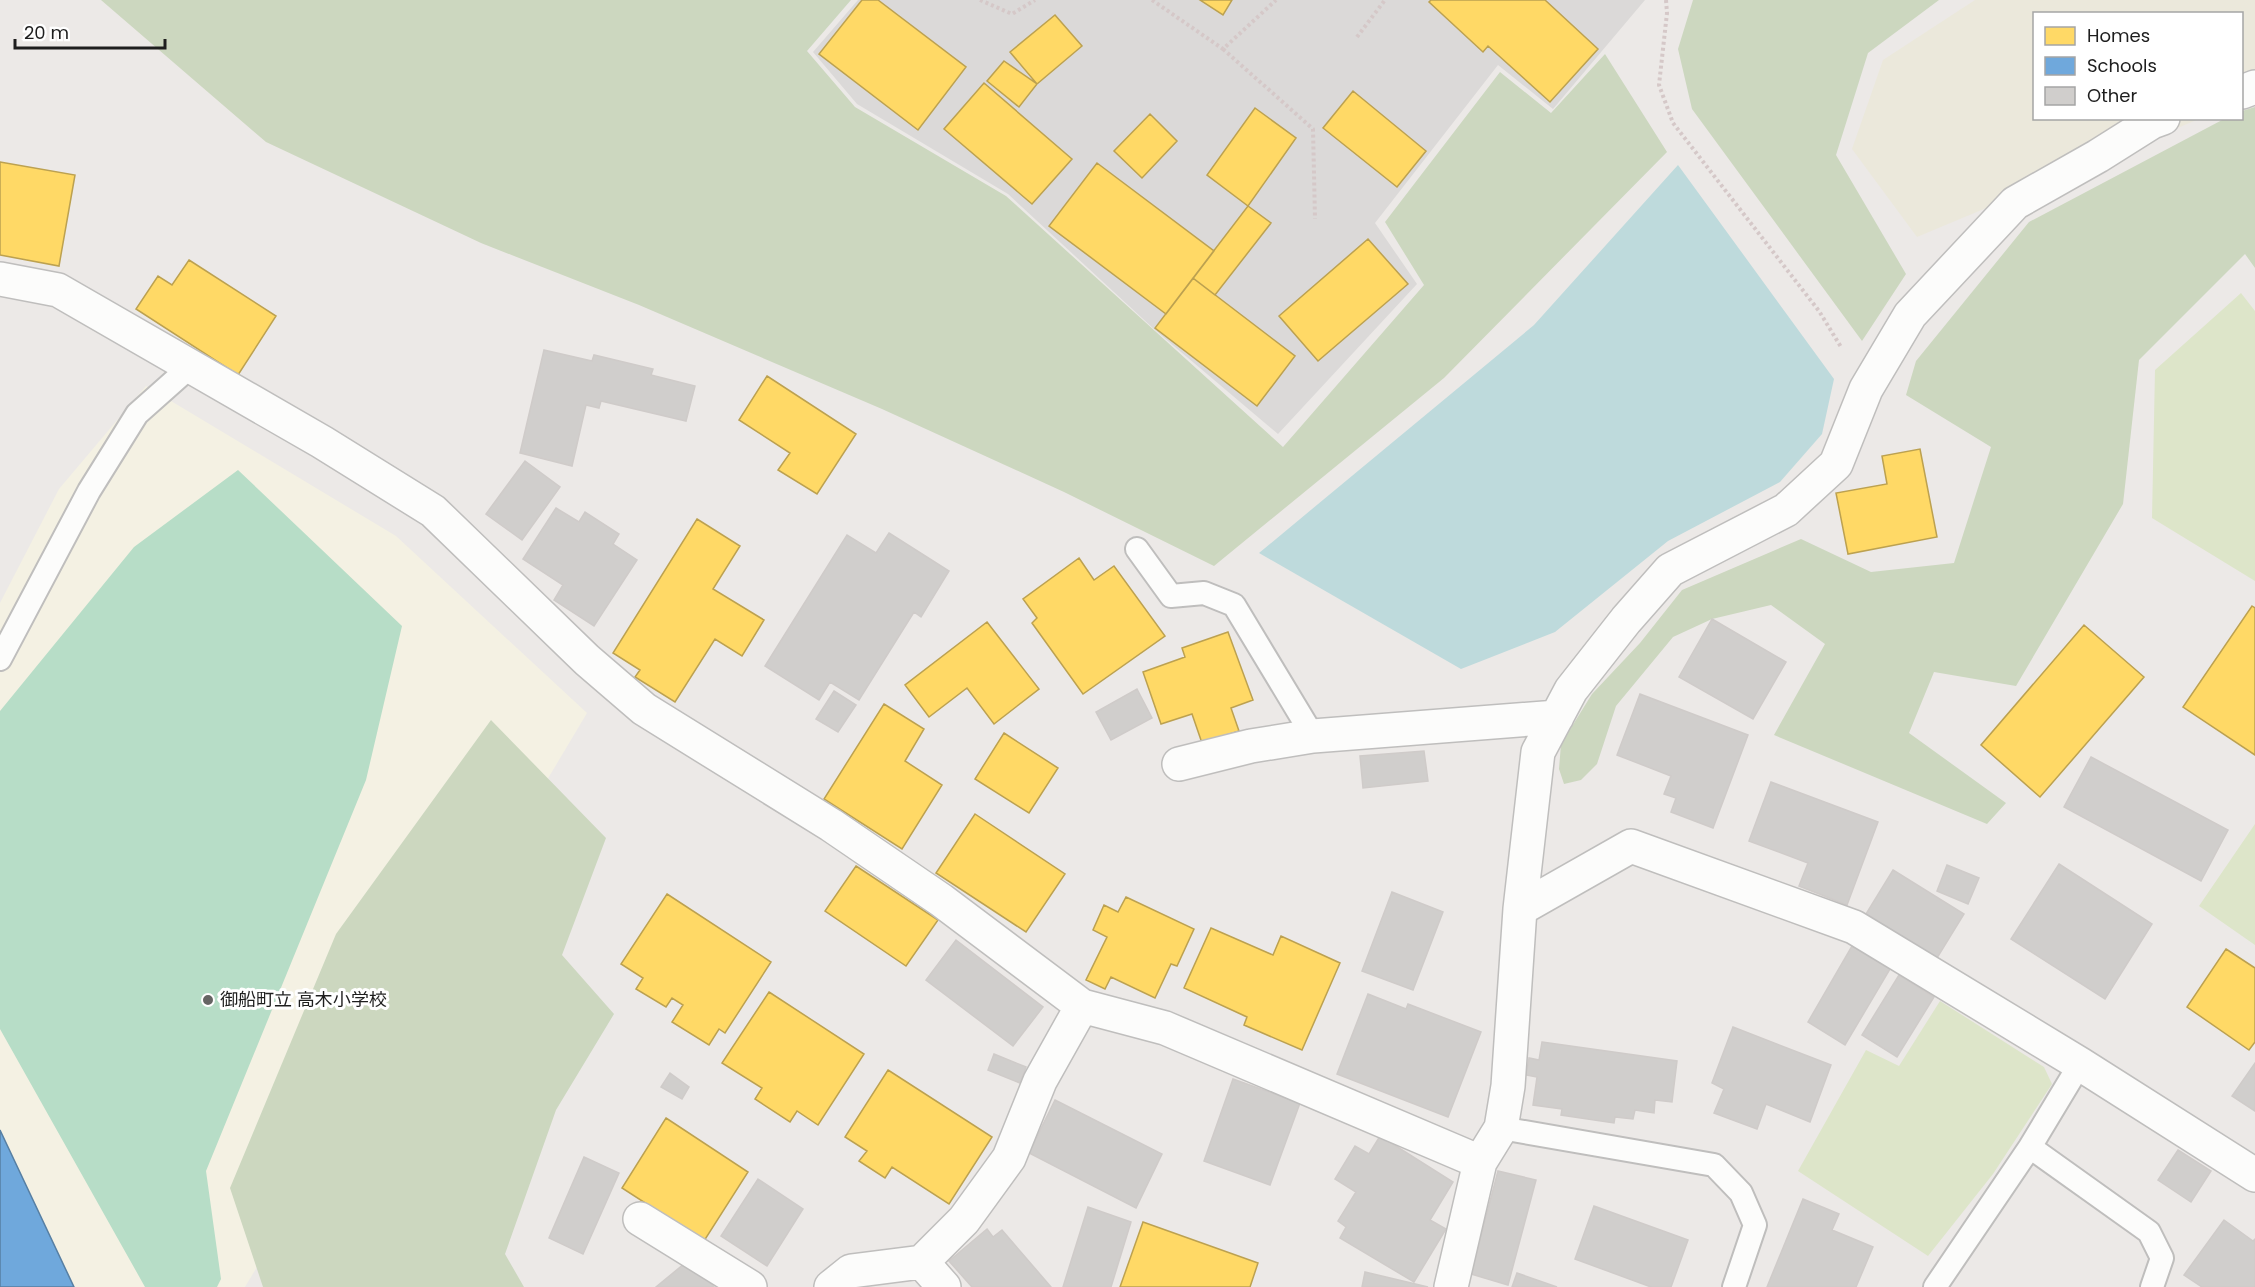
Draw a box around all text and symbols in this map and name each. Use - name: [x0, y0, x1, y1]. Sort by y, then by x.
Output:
- scale bar: [15, 12, 165, 50]
- legend: [2033, 12, 2243, 120]
- text: 20 m: [24, 20, 69, 45]
- text: Homes: [2087, 23, 2150, 48]
- text: Schools: [2087, 53, 2157, 78]
- text: Other: [2087, 83, 2137, 108]
- place label: 御船町立 高木小学校: [220, 987, 387, 1012]
- marker: 御船町立 高木小学校: [201, 993, 215, 1007]

